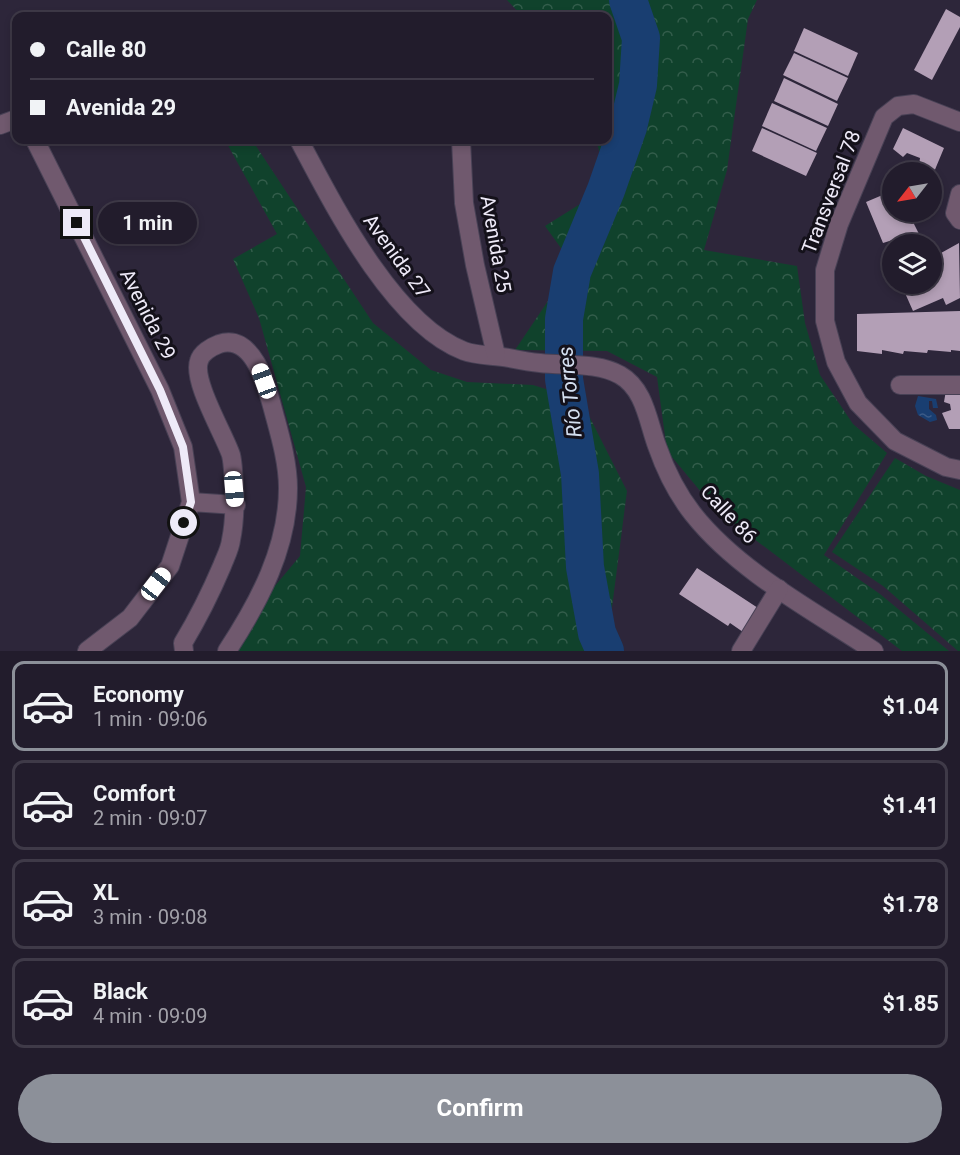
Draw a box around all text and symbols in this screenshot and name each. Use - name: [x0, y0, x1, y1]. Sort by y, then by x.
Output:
- text: Calle 80: [66, 37, 146, 62]
- text: Avenida 29: [66, 95, 176, 120]
- street label: Transversal 78: [796, 127, 866, 257]
- north arrow: [882, 162, 942, 222]
- map controls: [882, 162, 942, 294]
- street label: Avenida 25: [476, 194, 516, 294]
- callout: 1 min: [98, 202, 197, 244]
- route end: [63, 209, 90, 236]
- street label: Avenida 27: [358, 209, 436, 303]
- text: 1 min: [122, 211, 173, 235]
- button: layers: [882, 234, 942, 294]
- street label: Avenida 29: [115, 265, 181, 363]
- water label: Río Torres: [553, 345, 587, 439]
- car: [249, 361, 279, 401]
- car: [223, 470, 245, 508]
- street label: Calle 86: [696, 480, 762, 548]
- route start: [170, 509, 197, 536]
- car: [138, 564, 174, 604]
- icon: car: [21, 679, 75, 733]
- text: Economy: [93, 682, 184, 707]
- text: $1.04: [882, 694, 939, 719]
- text: 1 min · 09:06: [93, 707, 208, 731]
- icon: car: [21, 778, 75, 832]
- text: Comfort: [93, 781, 175, 806]
- text: $1.41: [882, 793, 939, 818]
- text: 2 min · 09:07: [93, 806, 208, 830]
- icon: car: [21, 877, 75, 931]
- text: XL: [93, 880, 119, 905]
- text: $1.78: [882, 892, 939, 917]
- text: 3 min · 09:08: [93, 905, 208, 929]
- icon: car: [21, 976, 75, 1030]
- text: Black: [93, 979, 148, 1004]
- text: $1.85: [882, 991, 939, 1016]
- text: 4 min · 09:09: [93, 1004, 208, 1028]
- button: Confirm: [18, 1074, 942, 1143]

